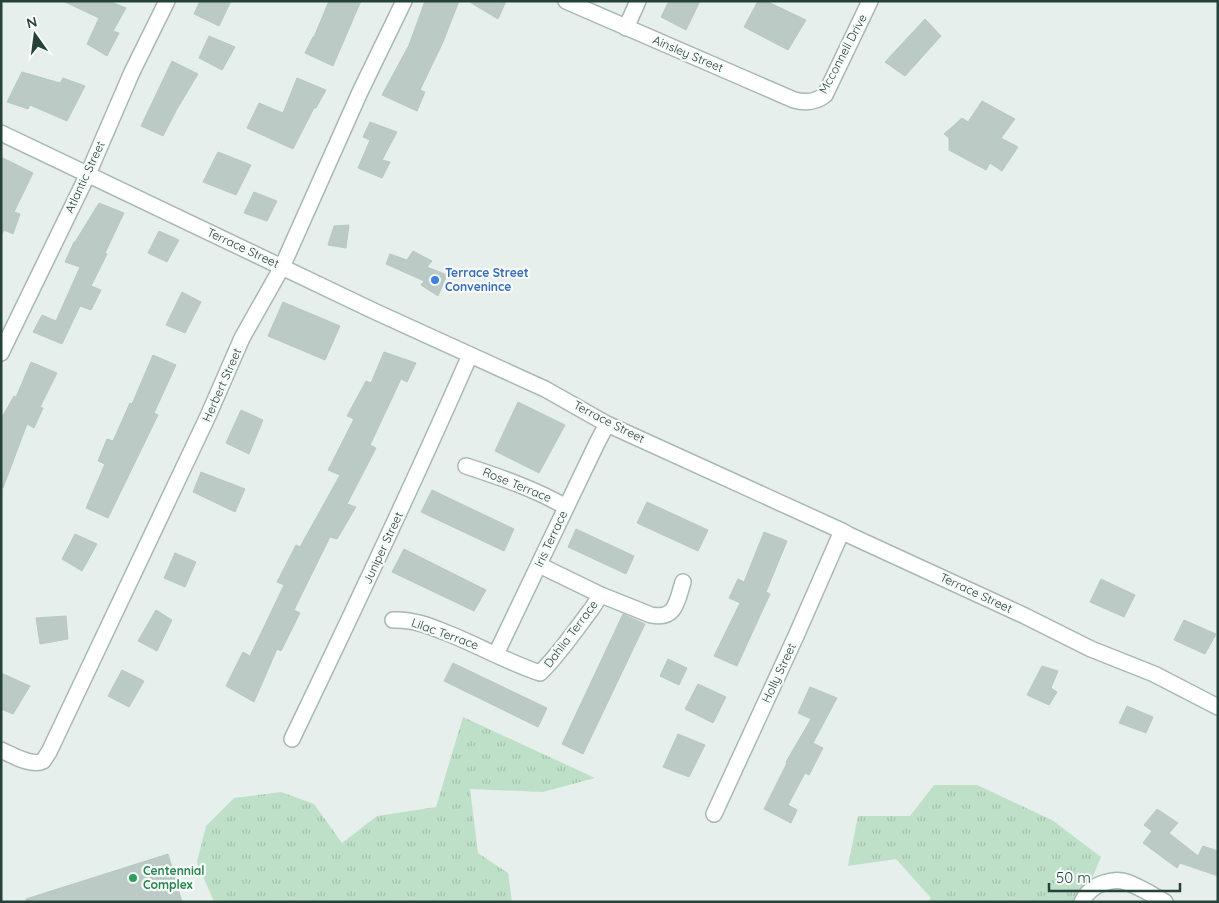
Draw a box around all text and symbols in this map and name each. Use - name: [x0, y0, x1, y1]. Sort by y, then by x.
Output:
- north arrow: [10, 10, 60, 60]
- street label: Mcconnell Drive: [815, 11, 870, 96]
- text: N: [25, 12, 39, 32]
- street label: Ainsley Street: [651, 32, 726, 75]
- street label: Atlantic Street: [61, 138, 108, 215]
- street label: Terrace Street: [205, 224, 282, 271]
- place label: Terrace Street Convenince: [445, 265, 529, 294]
- marker: Terrace Street Convenince: [429, 274, 441, 286]
- street label: Herbert Street: [199, 346, 244, 424]
- street label: Terrace Street: [571, 397, 647, 446]
- street label: Rose Terrace: [481, 464, 554, 505]
- street label: Iris Terrace: [531, 508, 570, 570]
- street label: Juniper Street: [359, 509, 406, 586]
- street label: Terrace Street: [938, 569, 1015, 616]
- street label: Dahlia Terrace: [540, 597, 601, 670]
- street label: Lilac Terrace: [410, 614, 481, 653]
- street label: Holly Street: [758, 641, 799, 705]
- scale bar: [1049, 860, 1180, 892]
- place label: Centennial Complex: [143, 863, 205, 892]
- text: 50 m: [1056, 868, 1091, 887]
- marker: Centennial Complex: [127, 872, 139, 884]

